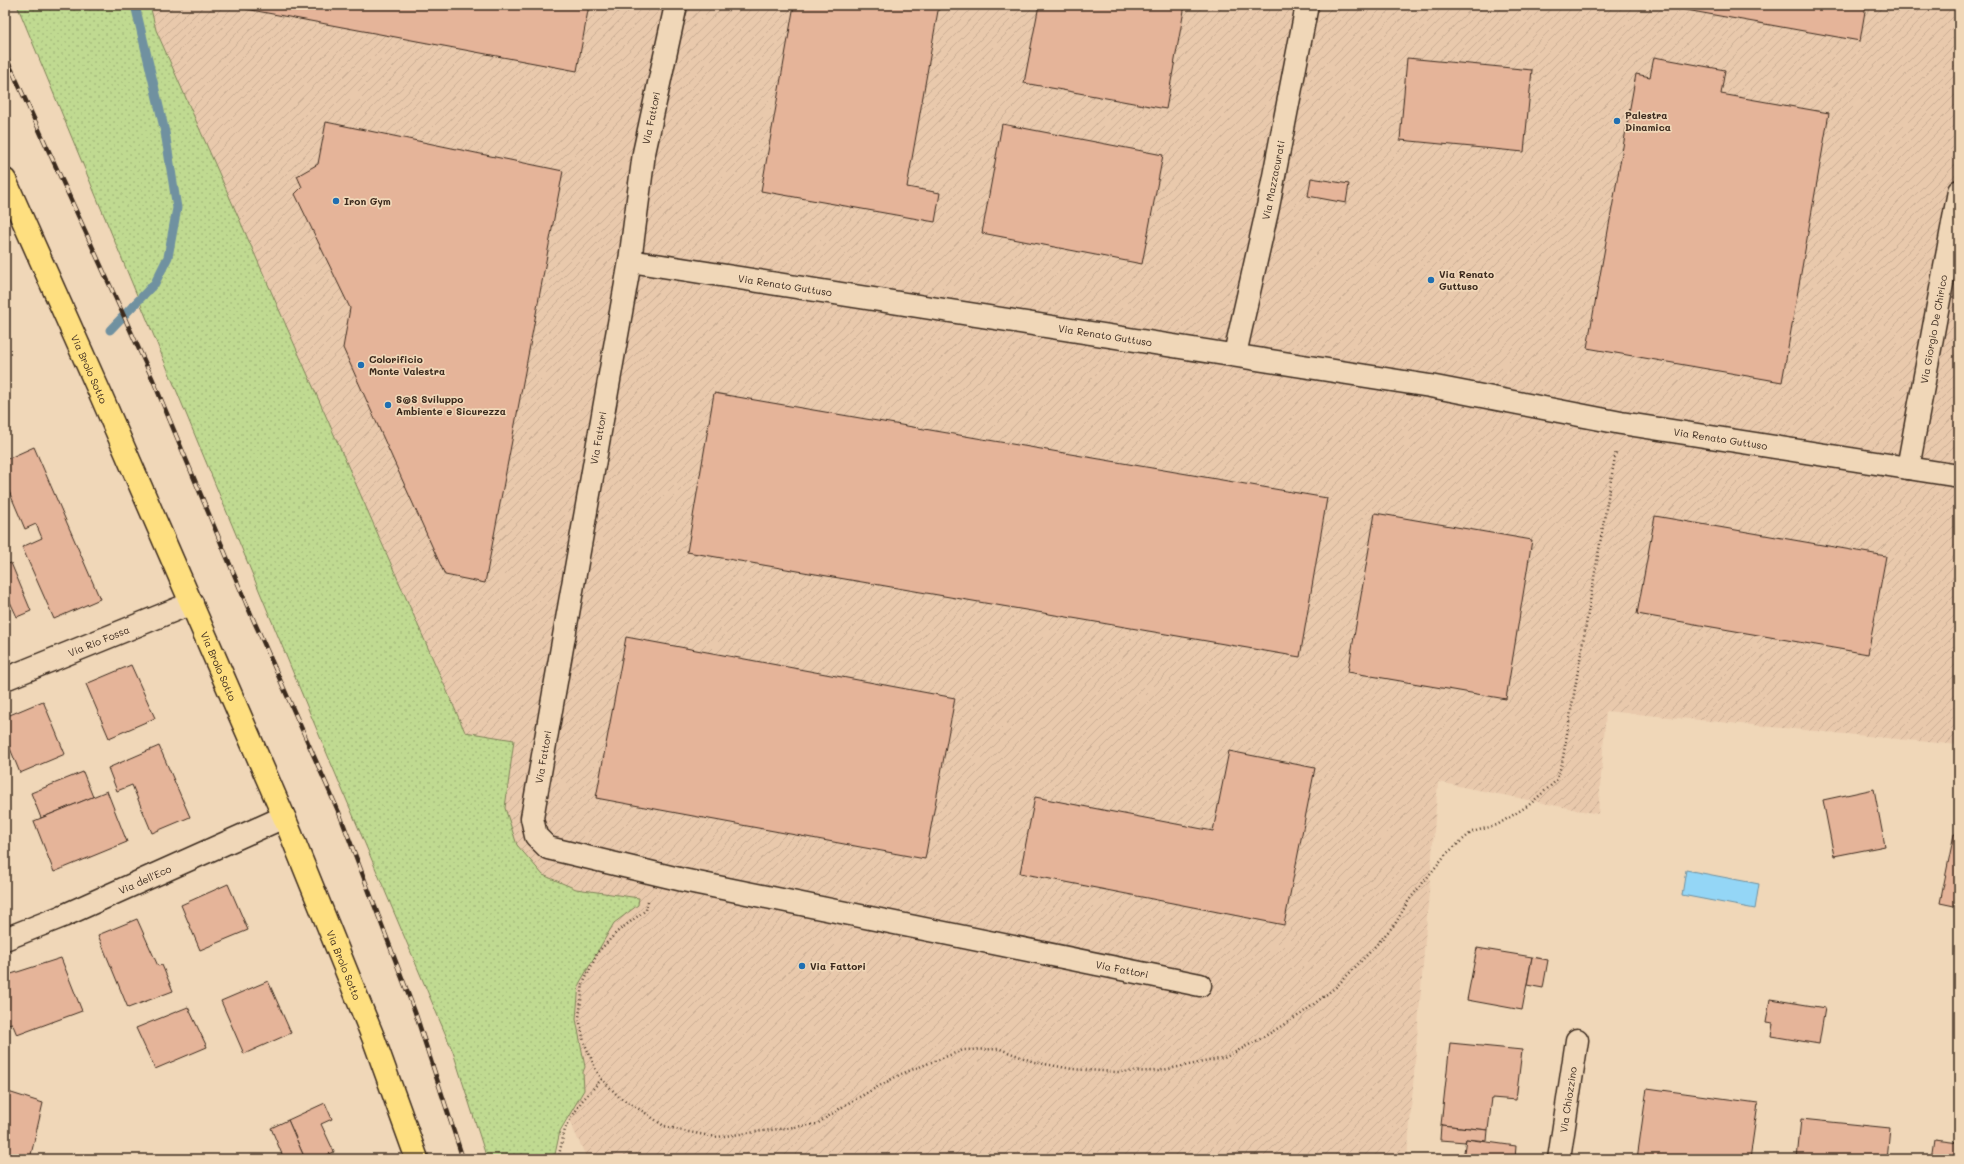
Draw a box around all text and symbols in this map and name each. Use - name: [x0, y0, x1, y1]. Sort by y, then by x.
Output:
- street label: Via Fattori: [639, 90, 663, 146]
- place label: Palestra Dinamica: [1625, 108, 1671, 134]
- marker: Palestra Dinamica: [1612, 116, 1622, 126]
- street label: Via Mazzacurati: [1258, 139, 1288, 221]
- place label: Iron Gym: [344, 194, 391, 208]
- marker: Iron Gym: [331, 196, 341, 206]
- place label: Via Renato Guttuso: [1439, 267, 1494, 293]
- street label: Via Renato Guttuso: [737, 271, 833, 299]
- street label: Via Giorgio De Chirico: [1917, 274, 1950, 385]
- marker: Via Renato Guttuso: [1426, 275, 1436, 285]
- street label: Via Renato Guttuso: [1057, 321, 1153, 350]
- street label: Via Brolo Sotto: [68, 332, 111, 406]
- place label: Colorificio Monte Valestra: [369, 352, 445, 378]
- marker: Colorificio Monte Valestra: [356, 360, 366, 370]
- place label: S@S Sviluppo Ambiente e Sicurezza: [396, 392, 506, 418]
- marker: S@S Sviluppo Ambiente e Sicurezza: [383, 400, 393, 410]
- street label: Via Fattori: [586, 410, 610, 466]
- street label: Via Renato Guttuso: [1673, 424, 1769, 453]
- street label: Via Rio Fossa: [66, 622, 131, 660]
- street label: Via Brolo Sotto: [197, 629, 240, 703]
- street label: Via Fattori: [531, 729, 555, 785]
- street label: Via dell'Eco: [116, 861, 173, 897]
- street label: Via Brolo Sotto: [323, 928, 364, 1002]
- street label: Via Fattori: [1094, 957, 1150, 981]
- place label: Via Fattori: [810, 959, 866, 973]
- marker: Via Fattori: [797, 961, 807, 971]
- street label: Via Chiozzino: [1556, 1066, 1580, 1134]

